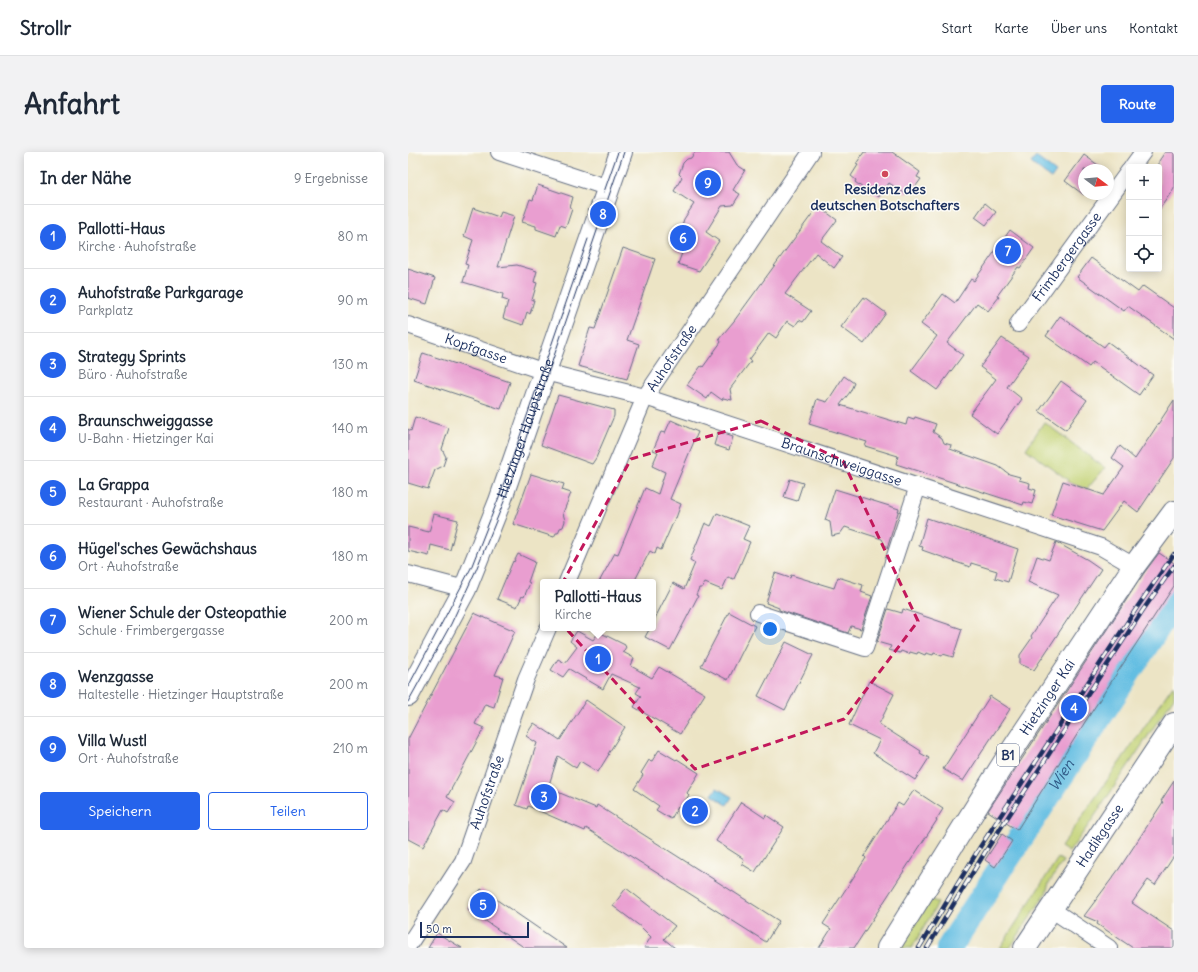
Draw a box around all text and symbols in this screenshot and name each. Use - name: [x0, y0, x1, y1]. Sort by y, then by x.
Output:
- text: Strollr: [20, 16, 71, 40]
- text: Start: [942, 19, 972, 37]
- text: Karte: [994, 19, 1029, 37]
- text: Über uns: [1051, 19, 1107, 37]
- text: Kontakt: [1129, 19, 1178, 37]
- button: Route: [1101, 85, 1174, 123]
- text: Anfahrt: [24, 86, 120, 122]
- north arrow: [1078, 164, 1114, 200]
- map controls: [1126, 164, 1162, 272]
- button: +: [1126, 164, 1162, 200]
- text: In der Nähe: [40, 167, 132, 189]
- pin: 9: [695, 168, 721, 198]
- marker: Residenz des deutschen Botschafters: [880, 169, 890, 179]
- text: 9 Ergebnisse: [294, 170, 368, 187]
- place label: Residenz des deutschen Botschafters: [810, 180, 960, 214]
- pin: 8: [590, 199, 616, 229]
- button: −: [1126, 200, 1162, 236]
- street label: Frimbergergasse: [1028, 208, 1105, 305]
- text: Pallotti-Haus: [78, 219, 165, 238]
- pin: 6: [670, 223, 696, 253]
- text: 1: [50, 228, 56, 245]
- text: 80 m: [337, 228, 368, 245]
- pin: 7: [995, 236, 1021, 266]
- button: locate: [1126, 236, 1162, 272]
- text: Kirche · Auhofstraße: [78, 238, 196, 255]
- text: Auhofstraße Parkgarage: [78, 283, 243, 302]
- text: 2: [49, 292, 57, 309]
- text: 90 m: [337, 292, 368, 309]
- text: Parkplatz: [78, 302, 133, 319]
- street label: Auhofstraße: [642, 321, 701, 395]
- street label: Kopfgasse: [443, 329, 510, 367]
- text: Strategy Sprints: [78, 347, 186, 366]
- text: 3: [49, 356, 57, 373]
- text: 130 m: [332, 356, 368, 373]
- street label: Hietzinger Hauptstraße: [493, 356, 558, 500]
- text: Büro · Auhofstraße: [78, 366, 188, 383]
- text: Braunschweiggasse: [78, 411, 213, 430]
- text: 4: [49, 420, 57, 437]
- text: 140 m: [332, 420, 368, 437]
- text: U-Bahn · Hietzinger Kai: [78, 430, 214, 447]
- street label: Braunschweiggasse: [779, 433, 904, 490]
- text: La Grappa: [78, 475, 149, 494]
- text: 5: [49, 484, 57, 501]
- text: 180 m: [332, 484, 368, 501]
- text: Restaurant · Auhofstraße: [78, 494, 224, 511]
- text: Hügel'sches Gewächshaus: [78, 539, 257, 558]
- text: 6: [49, 548, 57, 565]
- text: 180 m: [332, 548, 368, 565]
- text: Ort · Auhofstraße: [78, 558, 179, 575]
- popup: [540, 579, 656, 631]
- text: Pallotti-Haus: [554, 587, 642, 606]
- text: Wiener Schule der Osteopathie: [78, 603, 287, 622]
- text: Kirche: [554, 606, 592, 623]
- text: 7: [50, 612, 56, 629]
- text: 200 m: [329, 612, 368, 629]
- your location: [760, 619, 780, 639]
- text: Schule · Frimbergergasse: [78, 622, 225, 639]
- pin: 1: [585, 644, 611, 674]
- street label: Hietzinger Kai: [1016, 656, 1079, 739]
- text: Wenzgasse: [78, 667, 154, 686]
- text: 8: [49, 676, 57, 693]
- text: 200 m: [329, 676, 368, 693]
- text: Haltestelle · Hietzinger Hauptstraße: [78, 686, 284, 703]
- pin: 4: [1061, 693, 1087, 723]
- text: Villa Wustl: [78, 731, 147, 750]
- text: 9: [49, 740, 57, 757]
- text: 210 m: [333, 740, 368, 757]
- road number: B1: [997, 744, 1019, 766]
- text: Ort · Auhofstraße: [78, 750, 179, 767]
- street label: Auhofstraße: [466, 753, 508, 832]
- water label: Wien: [1044, 755, 1078, 794]
- pin: 3: [531, 782, 557, 812]
- button: Speichern: [40, 792, 200, 830]
- button: Teilen: [208, 792, 368, 830]
- pin: 2: [682, 796, 708, 826]
- street label: Hadikgasse: [1072, 800, 1127, 871]
- pin: 5: [470, 890, 496, 920]
- scale bar: [420, 920, 529, 939]
- text: 50 m: [426, 922, 452, 936]

